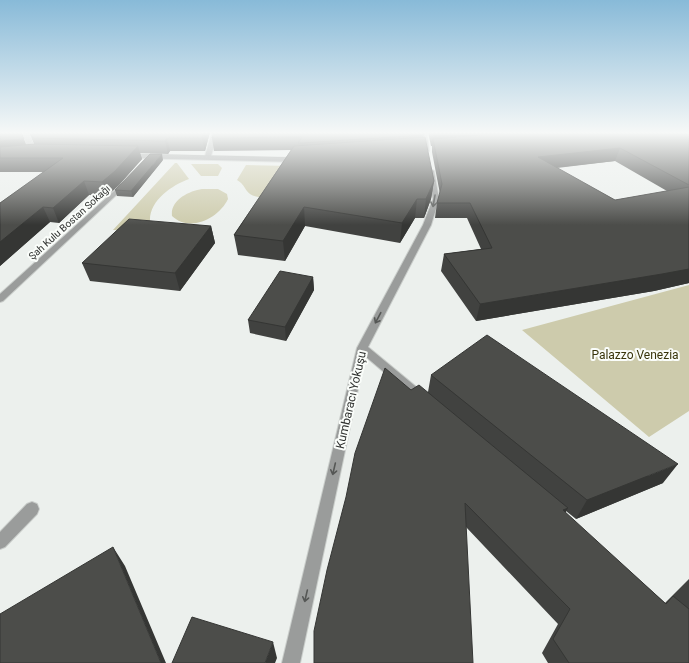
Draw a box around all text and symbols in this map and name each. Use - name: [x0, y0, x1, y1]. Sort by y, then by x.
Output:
- street label: Şah Kulu Bostan Sokağı: [26, 183, 112, 262]
- one-way arrow: [430, 195, 438, 208]
- one-way arrow: [374, 312, 381, 324]
- park label: Palazzo Venezia: [591, 348, 679, 362]
- street label: Kumbaracı Yokuşu: [333, 350, 369, 450]
- one-way arrow: [330, 462, 338, 475]
- one-way arrow: [301, 589, 309, 602]

